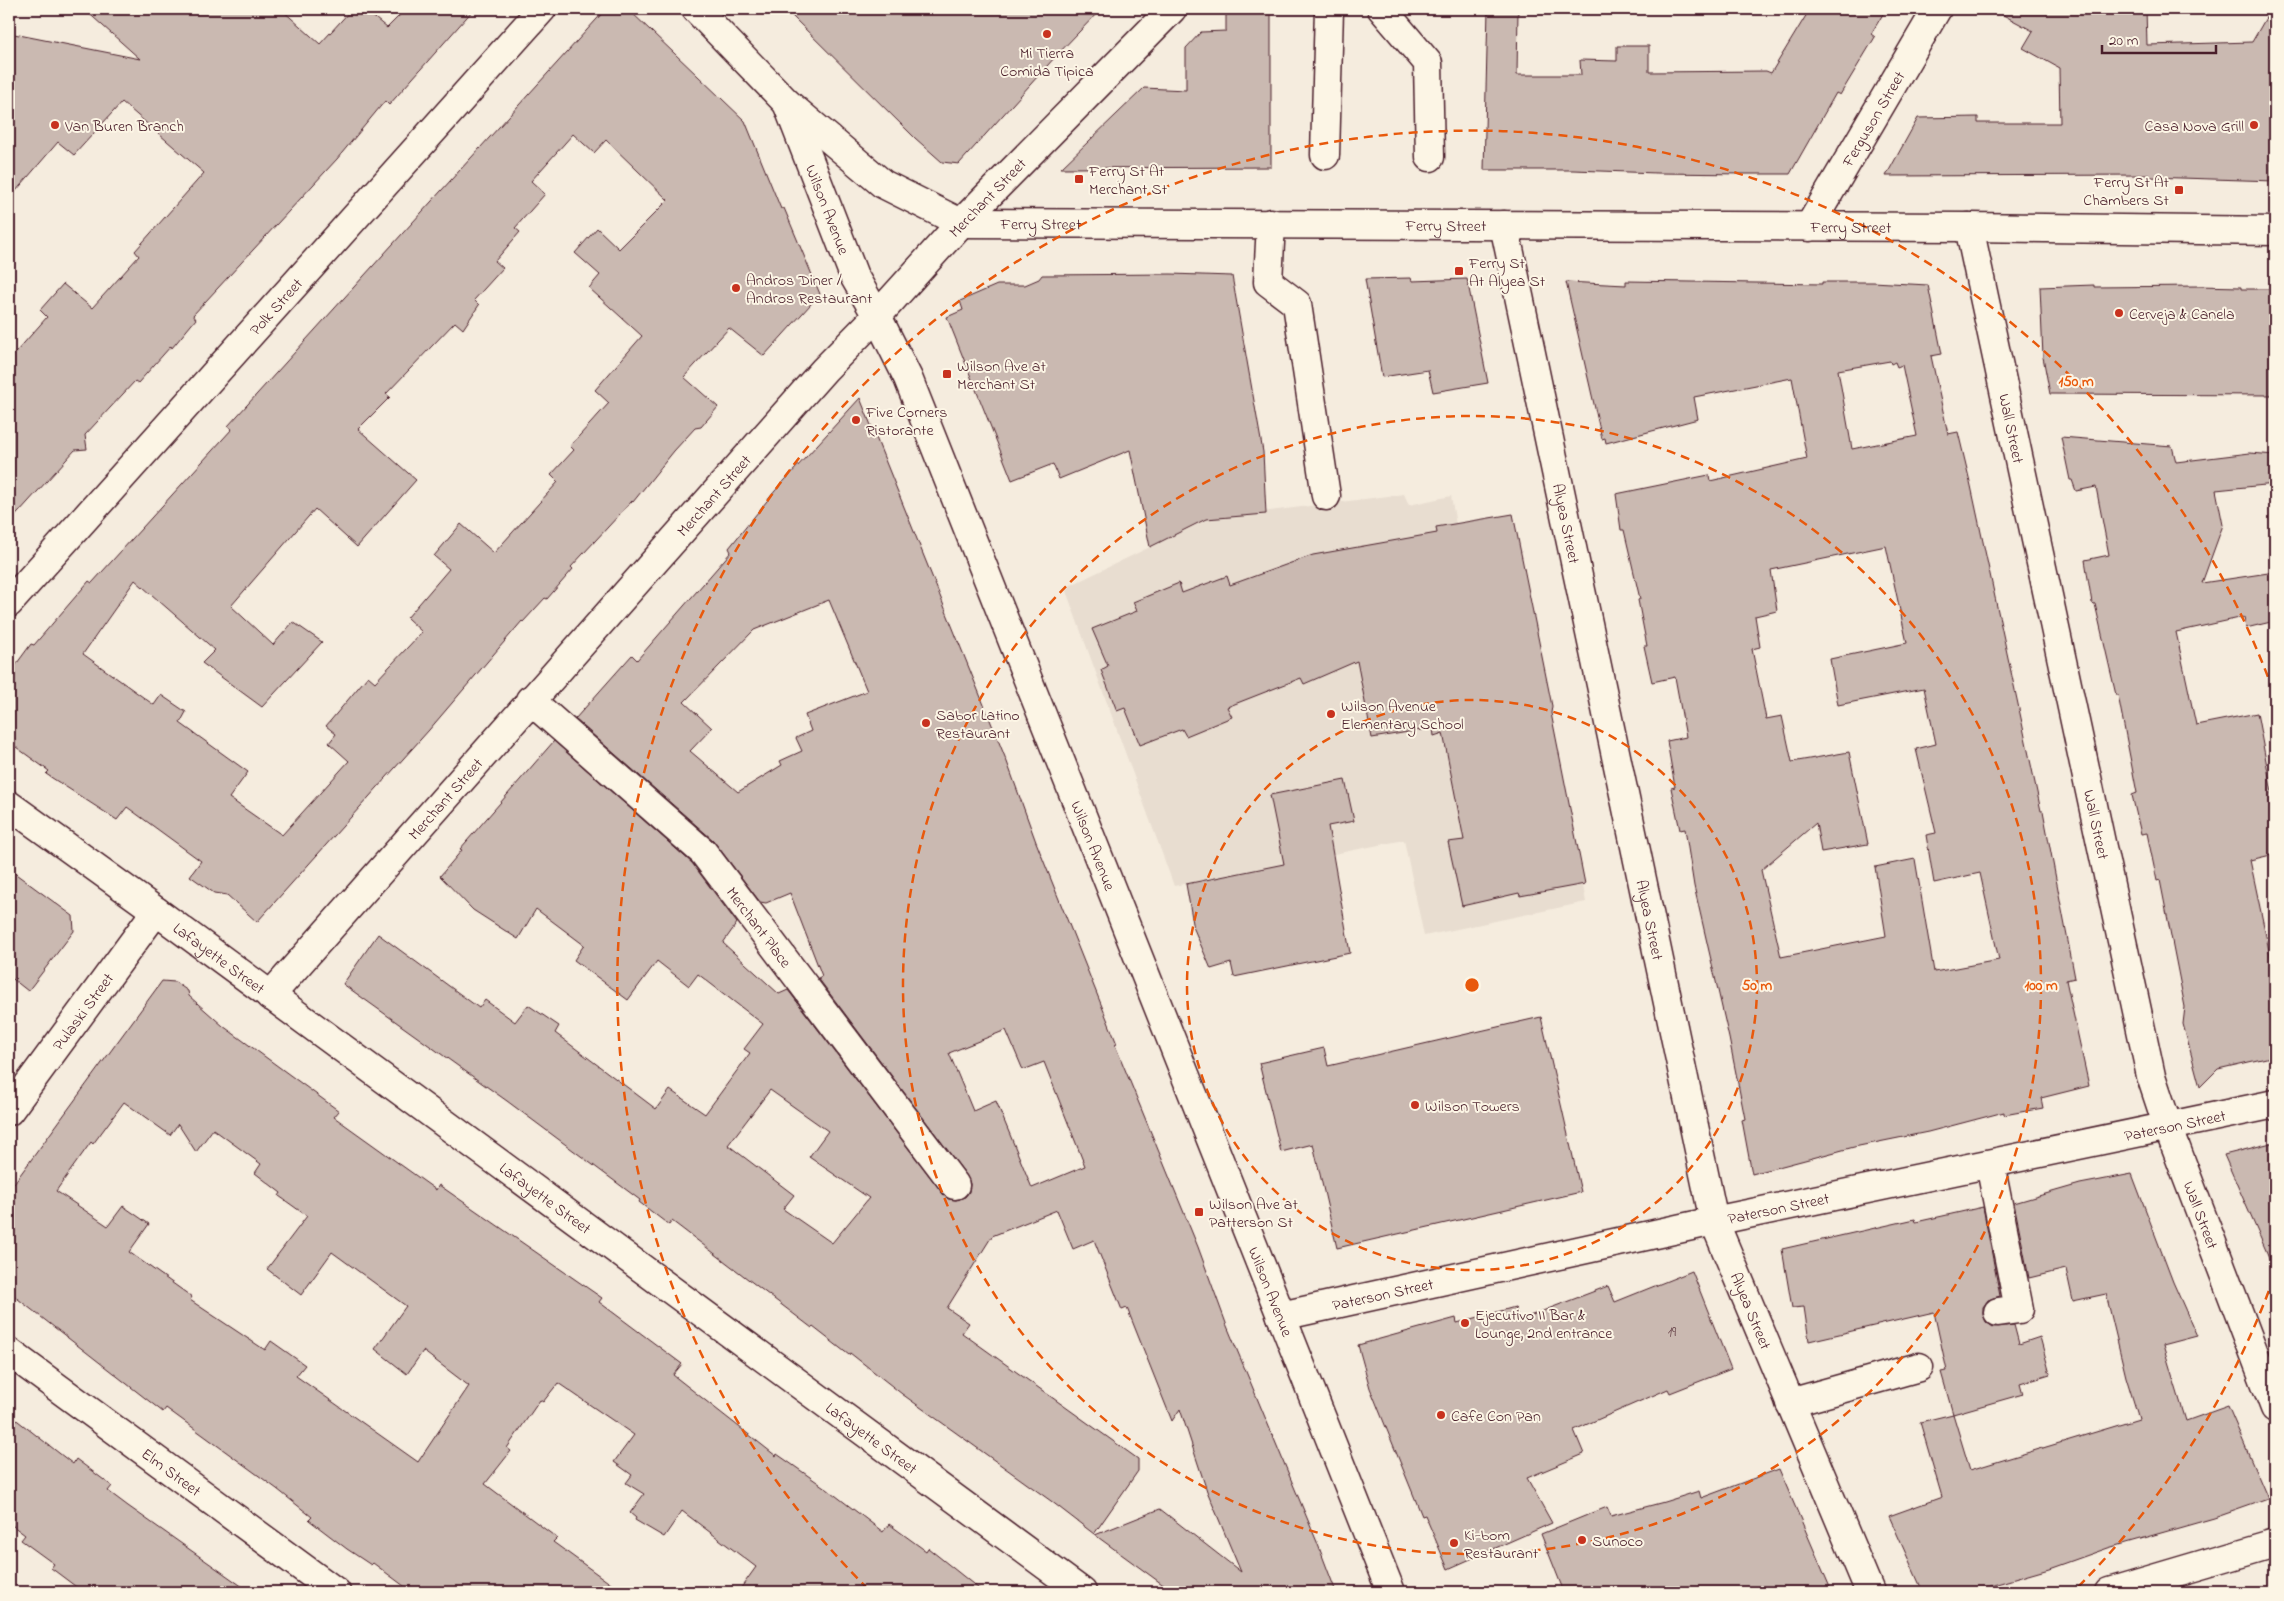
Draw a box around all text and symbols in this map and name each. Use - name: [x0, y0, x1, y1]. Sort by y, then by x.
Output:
- scale bar: [2102, 22, 2215, 54]
- marker: Mi Tierra Comida Tipica: [1041, 28, 1053, 40]
- text: 20 m: [2109, 30, 2139, 52]
- place label: Mi Tierra Comida Tipica: [1000, 42, 1094, 84]
- street label: Ferguson Street: [1836, 66, 1912, 173]
- place label: Van Buren Branch: [64, 115, 184, 139]
- place label: Casa Nova Grill: [2145, 115, 2244, 139]
- marker: Van Buren Branch: [49, 119, 61, 131]
- marker: Casa Nova Grill: [2248, 119, 2260, 131]
- street label: Merchant Street: [944, 153, 1033, 244]
- place label: Ferry St At Merchant St: [1088, 160, 1168, 202]
- street label: Wilson Avenue: [798, 161, 855, 259]
- place label: Ferry St At Chambers St: [2083, 171, 2170, 213]
- marker: Ferry St At Merchant St: [1073, 173, 1085, 185]
- marker: Ferry St At Chambers St: [2173, 184, 2185, 196]
- street label: Ferry Street: [1000, 213, 1082, 237]
- street label: Ferry Street: [1405, 215, 1487, 239]
- street label: Ferry Street: [1810, 216, 1892, 241]
- place label: Ferry St At Alyea St: [1468, 252, 1546, 294]
- marker: Ferry St At Alyea St: [1453, 265, 1465, 277]
- place label: Andros Diner / Andros Restaurant: [746, 269, 873, 311]
- street label: Polk Street: [245, 273, 310, 342]
- marker: Andros Diner / Andros Restaurant: [730, 282, 742, 294]
- place label: Cerveja & Canela: [2129, 303, 2235, 327]
- marker: Cerveja & Canela: [2113, 307, 2125, 319]
- place label: Wilson Ave at Merchant St: [957, 355, 1046, 397]
- marker: Wilson Ave at Merchant St: [941, 368, 953, 380]
- text: 150 m: [2058, 371, 2094, 393]
- street label: Wall Street: [1991, 392, 2030, 467]
- place label: Five Corners Ristorante: [865, 401, 947, 443]
- marker: Five Corners Ristorante: [850, 414, 862, 426]
- street label: Merchant Street: [672, 449, 758, 543]
- street label: Alyea Street: [1545, 481, 1585, 567]
- place label: Wilson Avenue Elementary School: [1341, 695, 1464, 737]
- place label: Sabor Latino Restaurant: [936, 704, 1020, 746]
- marker: Wilson Avenue Elementary School: [1325, 708, 1337, 720]
- marker: Sabor Latino Restaurant: [920, 717, 932, 729]
- street label: Merchant Street: [403, 753, 490, 846]
- street label: Wall Street: [2076, 788, 2114, 863]
- street label: Wilson Avenue: [1063, 798, 1121, 895]
- street label: Alyea Street: [1628, 878, 1669, 963]
- street label: Merchant Place: [719, 882, 797, 974]
- street label: Lafayette Street: [167, 917, 270, 1002]
- street label: Pulaski Street: [47, 968, 121, 1056]
- text: 50 m: [1742, 975, 1773, 997]
- text: 100 m: [2024, 975, 2058, 997]
- centre of rings: [1463, 976, 1481, 994]
- place label: Wilson Towers: [1425, 1095, 1520, 1119]
- marker: Wilson Towers: [1409, 1099, 1421, 1111]
- street label: Paterson Street: [2122, 1104, 2229, 1149]
- street label: Lafayette Street: [493, 1157, 596, 1242]
- street label: Wall Street: [2176, 1178, 2224, 1253]
- street label: Paterson Street: [1726, 1187, 1832, 1232]
- place label: Wilson Ave at Patterson St: [1209, 1193, 1298, 1235]
- marker: Wilson Ave at Patterson St: [1193, 1206, 1205, 1218]
- street label: Wilson Avenue: [1241, 1244, 1299, 1341]
- street label: Alyea Street: [1723, 1269, 1777, 1354]
- street label: Paterson Street: [1330, 1273, 1437, 1318]
- place label: Ejecutivo II Bar & Lounge, 2nd entrance: [1475, 1304, 1613, 1346]
- marker: Ejecutivo II Bar & Lounge, 2nd entrance: [1459, 1317, 1471, 1329]
- house number: 19: [1668, 1322, 1677, 1343]
- street label: Lafayette Street: [820, 1397, 922, 1482]
- place label: Cafe Con Pan: [1451, 1405, 1541, 1429]
- marker: Cafe Con Pan: [1435, 1409, 1447, 1421]
- street label: Elm Street: [136, 1443, 206, 1504]
- place label: Ki-bom Restaurant: [1464, 1524, 1539, 1566]
- place label: Sunoco: [1592, 1530, 1643, 1554]
- marker: Sunoco: [1576, 1534, 1588, 1546]
- marker: Ki-bom Restaurant: [1448, 1537, 1460, 1549]

